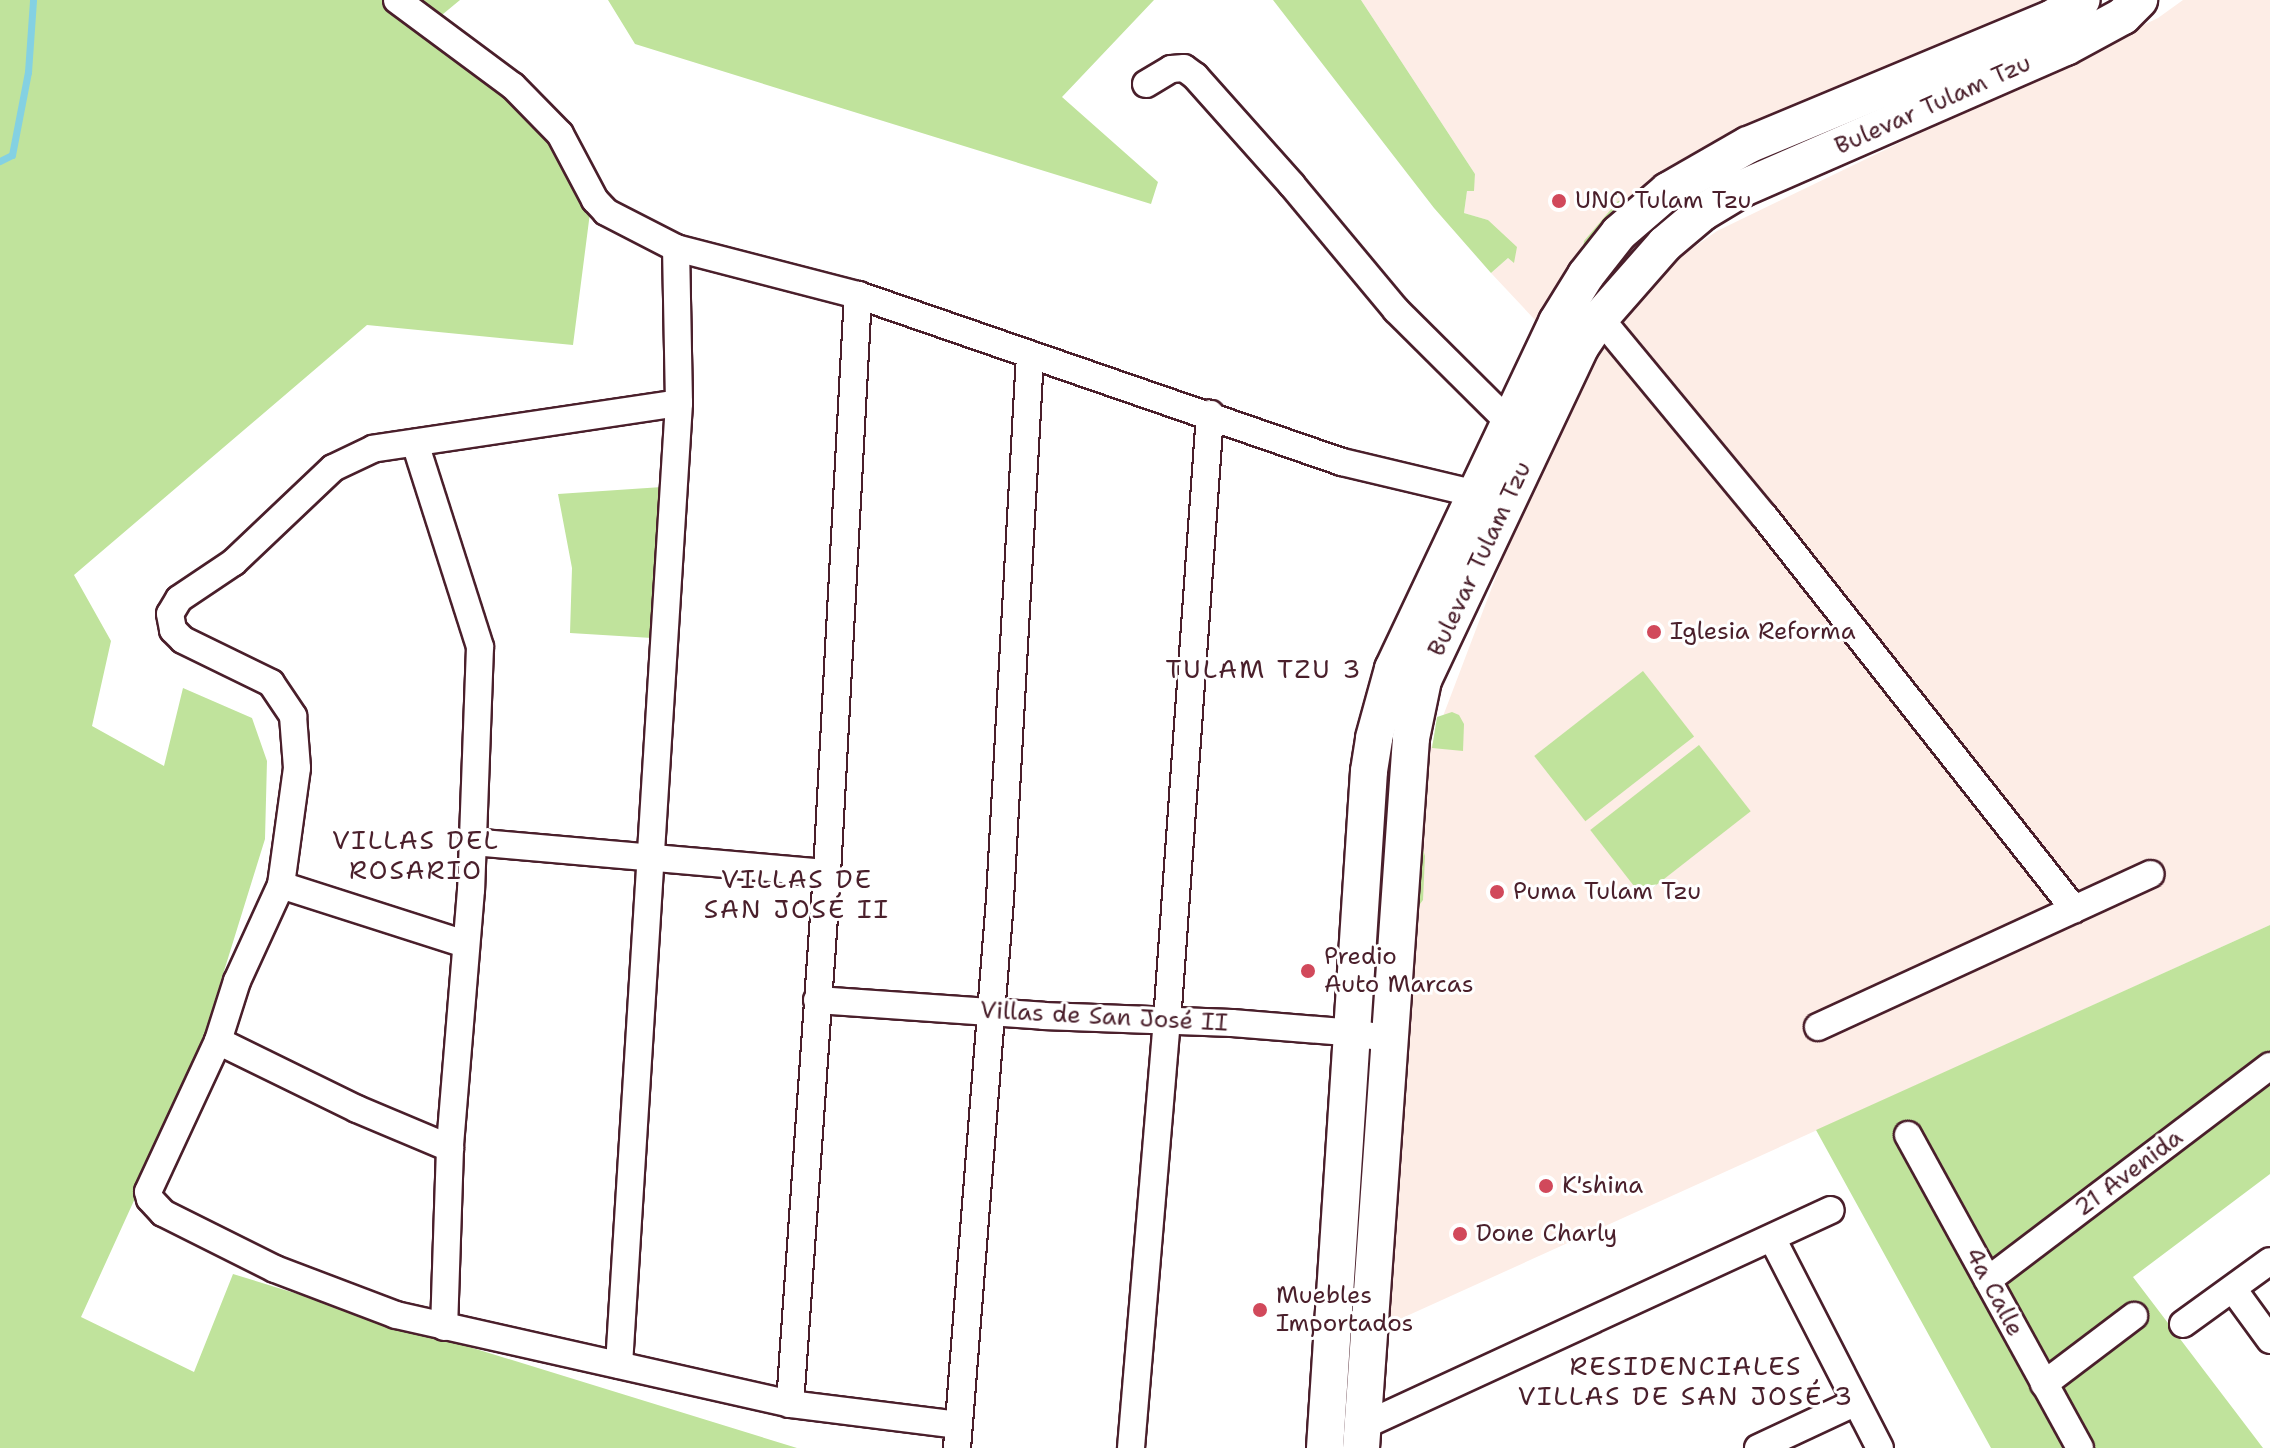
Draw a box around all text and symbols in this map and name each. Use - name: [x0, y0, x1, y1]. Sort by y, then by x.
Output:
- street label: Bulevar Tulam Tzu: [1830, 49, 2036, 161]
- place label: UNO Tulam Tzu: [1575, 187, 1751, 215]
- marker: UNO Tulam Tzu: [1550, 192, 1568, 210]
- street label: Bulevar Tulam Tzu: [1422, 457, 1538, 661]
- place label: Iglesia Reforma: [1670, 618, 1856, 646]
- marker: Iglesia Reforma: [1645, 623, 1663, 641]
- district label: TULAM TZU 3: [1165, 653, 1363, 685]
- district label: VILLAS DEL ROSARIO: [332, 824, 500, 886]
- district label: VILLAS DE SAN JOSÉ II: [704, 863, 890, 924]
- place label: Puma Tulam Tzu: [1513, 878, 1701, 906]
- marker: Puma Tulam Tzu: [1488, 883, 1506, 901]
- place label: Predio Auto Marcas: [1324, 943, 1474, 999]
- marker: Predio Auto Marcas: [1299, 962, 1317, 980]
- street label: Villas de San José II: [979, 996, 1229, 1038]
- street label: 21 Avenida: [2069, 1123, 2189, 1223]
- place label: K'shina: [1562, 1172, 1643, 1200]
- marker: K'shina: [1537, 1177, 1555, 1195]
- place label: Done Charly: [1476, 1220, 1617, 1248]
- marker: Done Charly: [1451, 1225, 1469, 1243]
- street label: 4a Calle: [1959, 1243, 2029, 1341]
- place label: Muebles Importados: [1276, 1282, 1413, 1338]
- marker: Muebles Importados: [1251, 1301, 1269, 1319]
- district label: RESIDENCIALES VILLAS DE SAN JOSÉ 3: [1518, 1350, 1854, 1412]

